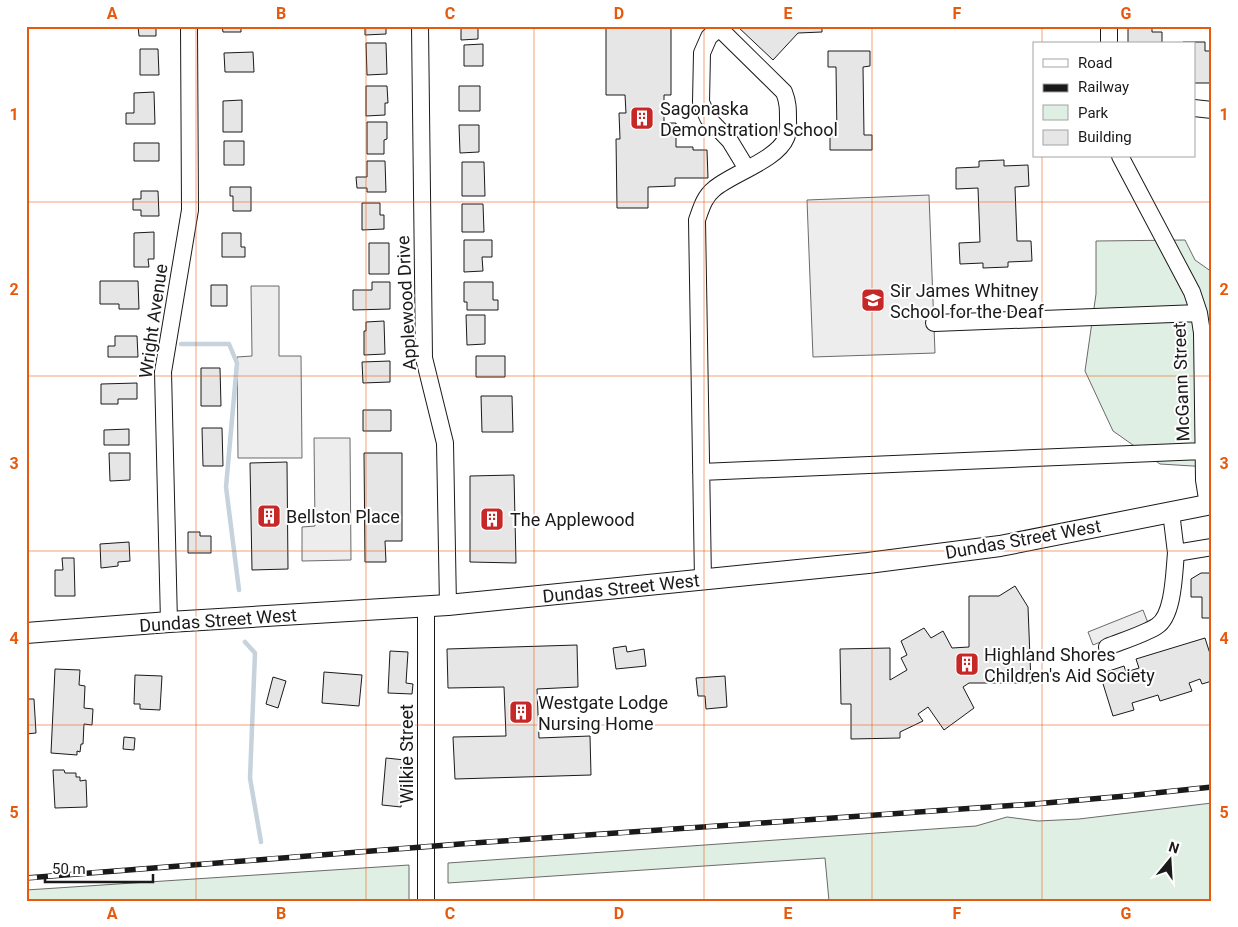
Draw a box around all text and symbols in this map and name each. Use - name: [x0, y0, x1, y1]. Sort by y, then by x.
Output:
- text: A: [107, 4, 118, 23]
- text: B: [276, 4, 286, 23]
- text: C: [445, 4, 455, 23]
- text: D: [614, 4, 624, 23]
- text: E: [784, 4, 793, 23]
- text: F: [953, 4, 962, 23]
- text: G: [1121, 4, 1132, 23]
- legend: [1033, 42, 1196, 158]
- text: Road: [1078, 54, 1112, 72]
- text: Railway: [1078, 78, 1129, 96]
- place label: Sagonaska Demonstration School: [660, 98, 838, 140]
- text: Park: [1078, 104, 1109, 122]
- text: 1: [9, 105, 19, 124]
- building icon: Sagonaska Demonstration School: [629, 105, 655, 131]
- text: 1: [1219, 105, 1229, 124]
- text: Building: [1078, 128, 1132, 146]
- street label: Applewood Drive: [392, 235, 420, 371]
- street label: Wright Avenue: [135, 262, 171, 380]
- text: 2: [9, 280, 19, 299]
- place label: Sir James Whitney School for the Deaf: [890, 280, 1044, 322]
- text: 2: [1219, 280, 1229, 299]
- school or university icon: Sir James Whitney School for the Deaf: [860, 287, 886, 313]
- street label: McGann Street: [1168, 322, 1194, 442]
- text: 3: [9, 454, 19, 473]
- text: 3: [1219, 454, 1229, 473]
- building icon: Bellston Place: [256, 503, 282, 529]
- place label: Bellston Place: [286, 506, 400, 527]
- building icon: The Applewood: [479, 506, 505, 532]
- place label: The Applewood: [510, 509, 635, 530]
- street label: Dundas Street West: [943, 515, 1103, 563]
- street label: Dundas Street West: [541, 569, 701, 607]
- street label: Dundas Street West: [139, 604, 298, 636]
- text: 4: [9, 629, 19, 648]
- text: 4: [1219, 629, 1229, 648]
- place label: Highland Shores Children's Aid Society: [984, 644, 1155, 686]
- building icon: Highland Shores Children's Aid Society: [954, 651, 980, 677]
- place label: Westgate Lodge Nursing Home: [538, 692, 668, 734]
- building icon: Westgate Lodge Nursing Home: [508, 699, 534, 725]
- street label: Wilkie Street: [396, 704, 417, 804]
- text: 5: [9, 803, 19, 822]
- text: 5: [1219, 803, 1229, 822]
- north arrow: [1146, 834, 1196, 884]
- text: N: [1167, 838, 1181, 857]
- scale bar: [45, 852, 152, 884]
- text: 50 m: [52, 860, 86, 878]
- text: A: [107, 904, 118, 923]
- text: B: [276, 904, 286, 923]
- text: C: [445, 904, 455, 923]
- text: D: [614, 904, 624, 923]
- text: E: [784, 904, 793, 923]
- text: F: [953, 904, 962, 923]
- text: G: [1121, 904, 1132, 923]

